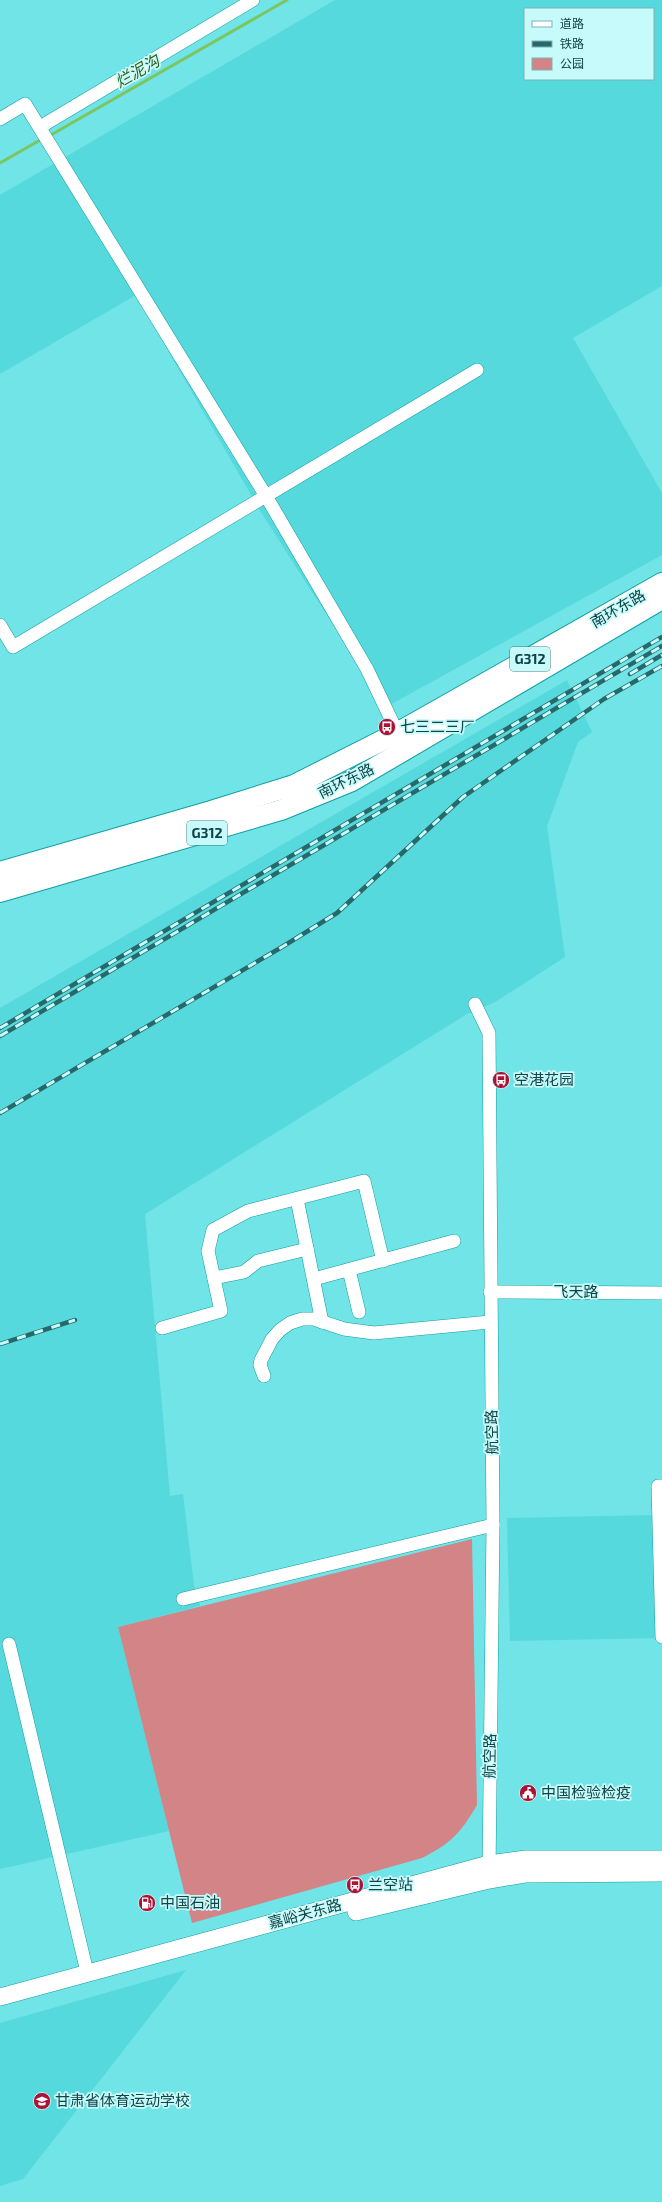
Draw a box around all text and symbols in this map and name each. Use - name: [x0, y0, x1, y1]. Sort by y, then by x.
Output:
- legend: [524, 8, 654, 80]
- text: 道路: [560, 16, 584, 30]
- text: 铁路: [560, 36, 584, 50]
- water label: 烂泥沟: [111, 49, 164, 91]
- text: 公园: [560, 56, 584, 70]
- street label: 南环东路: [587, 585, 648, 631]
- road number: G312: [510, 647, 550, 671]
- bus stop icon: 七三二三厂: [377, 717, 397, 737]
- place label: 七三二三厂: [400, 717, 475, 735]
- street label: 南环东路: [315, 759, 376, 801]
- road number: G312: [187, 821, 227, 845]
- bus stop icon: 空港花园: [491, 1070, 511, 1090]
- place label: 空港花园: [514, 1070, 574, 1088]
- street label: 飞天路: [553, 1282, 599, 1300]
- street label: 航空路: [482, 1409, 500, 1455]
- street label: 航空路: [480, 1733, 498, 1779]
- public building icon: 中国检验检疫: [518, 1783, 538, 1803]
- place label: 中国检验检疫: [541, 1783, 631, 1801]
- bus stop icon: 兰空站: [345, 1875, 365, 1895]
- place label: 兰空站: [368, 1875, 413, 1893]
- fuel station icon: 中国石油: [137, 1893, 157, 1913]
- place label: 中国石油: [160, 1893, 220, 1911]
- street label: 嘉峪关东路: [266, 1895, 343, 1931]
- school or university icon: 甘肃省体育运动学校: [32, 2091, 52, 2111]
- place label: 甘肃省体育运动学校: [55, 2091, 190, 2109]

